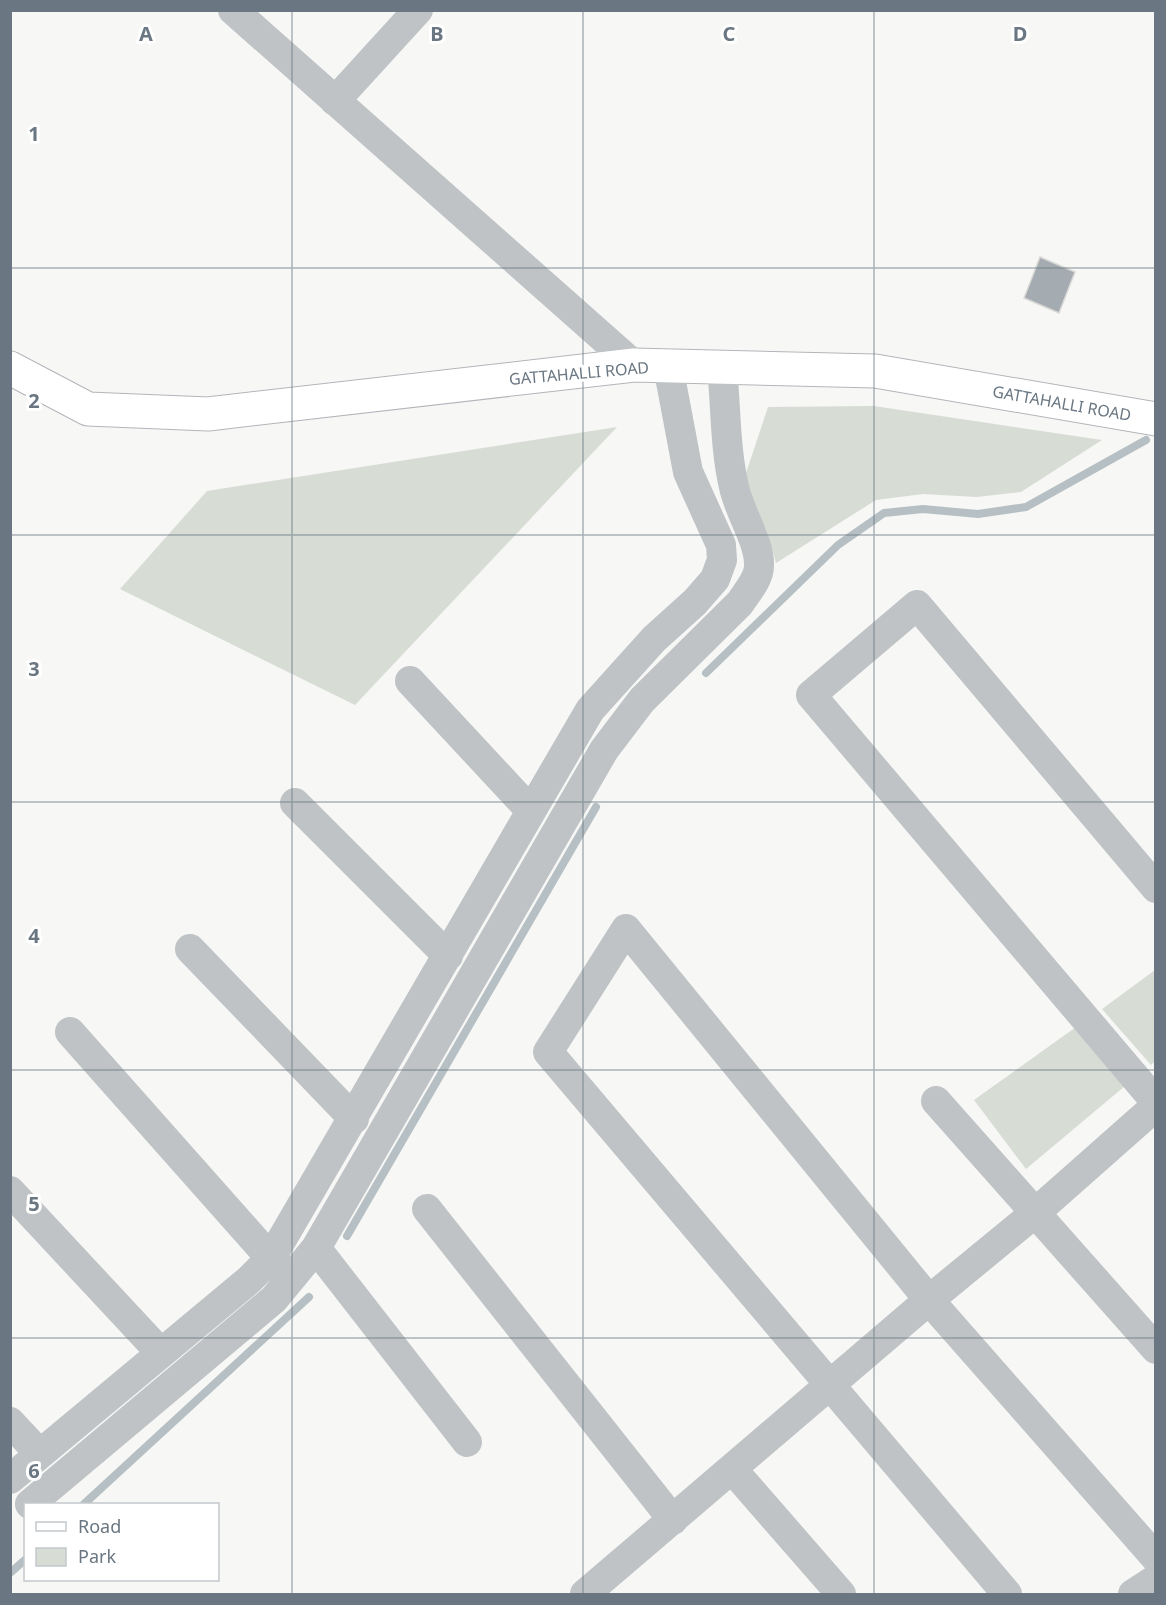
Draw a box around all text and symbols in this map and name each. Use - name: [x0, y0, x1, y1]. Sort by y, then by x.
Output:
- text: A: [139, 20, 153, 47]
- text: B: [430, 20, 444, 47]
- text: C: [723, 20, 736, 47]
- text: D: [1013, 20, 1027, 47]
- text: 1: [28, 120, 40, 147]
- street label: GATTAHALLI ROAD: [508, 356, 650, 390]
- street label: GATTAHALLI ROAD: [991, 380, 1133, 426]
- text: 2: [28, 387, 40, 414]
- text: 3: [28, 655, 40, 682]
- text: 4: [28, 922, 40, 949]
- text: 5: [28, 1190, 40, 1217]
- text: 6: [28, 1457, 40, 1484]
- legend: [24, 1503, 219, 1581]
- text: Road: [78, 1514, 121, 1538]
- text: Park: [78, 1544, 116, 1568]

